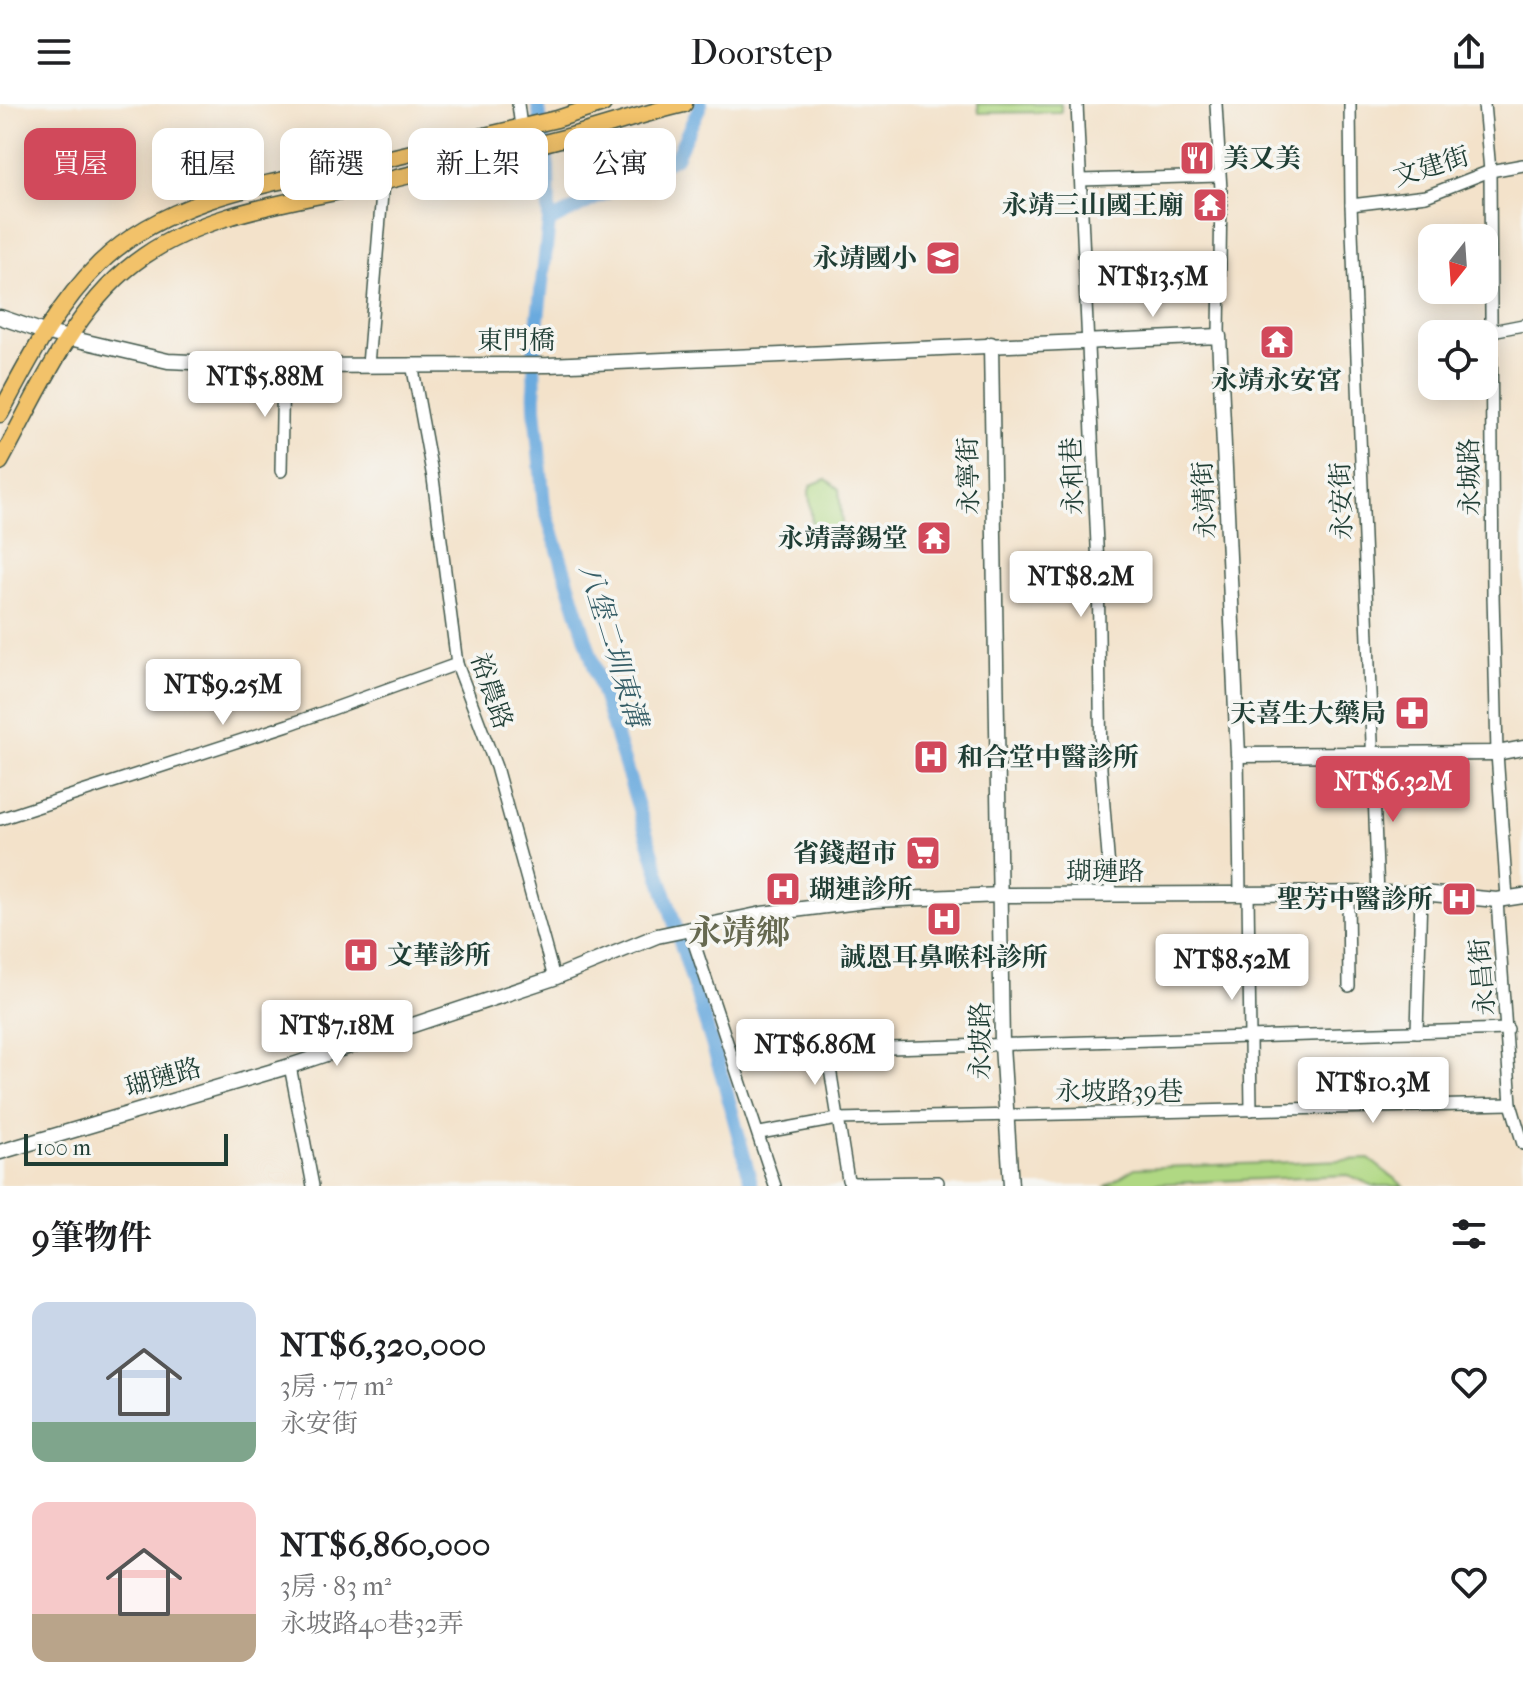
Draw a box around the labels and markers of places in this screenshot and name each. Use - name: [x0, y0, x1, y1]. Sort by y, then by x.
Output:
- restaurant icon: 美又美: [1178, 139, 1216, 177]
- place label: 美又美: [1223, 143, 1301, 174]
- temple icon: 永靖三山國王廟: [1191, 186, 1229, 224]
- place label: 永靖三山國王廟: [1002, 190, 1184, 221]
- school or university icon: 永靖國小: [924, 239, 962, 277]
- place label: 永靖國小: [813, 243, 917, 274]
- pin: NT$13.5M: [1070, 251, 1236, 319]
- temple icon: 永靖永安宮: [1258, 323, 1296, 361]
- pin: NT$5.88M: [182, 351, 348, 419]
- place label: 永靖永安宮: [1212, 365, 1342, 396]
- temple icon: 永靖壽錫堂: [915, 519, 953, 557]
- place label: 永靖壽錫堂: [778, 523, 908, 554]
- pin: NT$8.2M: [1007, 551, 1155, 619]
- pin: NT$9.25M: [140, 659, 306, 727]
- pharmacy icon: 天喜生大藥局: [1393, 694, 1431, 732]
- place label: 天喜生大藥局: [1230, 698, 1386, 729]
- hospital icon: 和合堂中醫診所: [912, 738, 950, 776]
- place label: 和合堂中醫診所: [957, 742, 1139, 773]
- pin: NT$6.32M: [1310, 756, 1476, 824]
- supermarket icon: 省錢超市: [904, 834, 942, 872]
- place label: 省錢超市: [793, 838, 897, 869]
- hospital icon: 瑚連診所: [764, 870, 802, 908]
- place label: 瑚連診所: [809, 874, 913, 905]
- hospital icon: 聖芳中醫診所: [1440, 880, 1478, 918]
- place label: 聖芳中醫診所: [1277, 884, 1433, 915]
- hospital icon: 誠恩耳鼻喉科診所: [925, 900, 963, 938]
- pin: NT$8.52M: [1149, 934, 1315, 1002]
- hospital icon: 文華診所: [342, 936, 380, 974]
- place label: 文華診所: [387, 940, 491, 971]
- place label: 誠恩耳鼻喉科診所: [840, 942, 1048, 973]
- pin: NT$7.18M: [254, 1000, 420, 1068]
- pin: NT$6.86M: [732, 1019, 898, 1087]
- pin: NT$10.3M: [1290, 1057, 1456, 1125]

